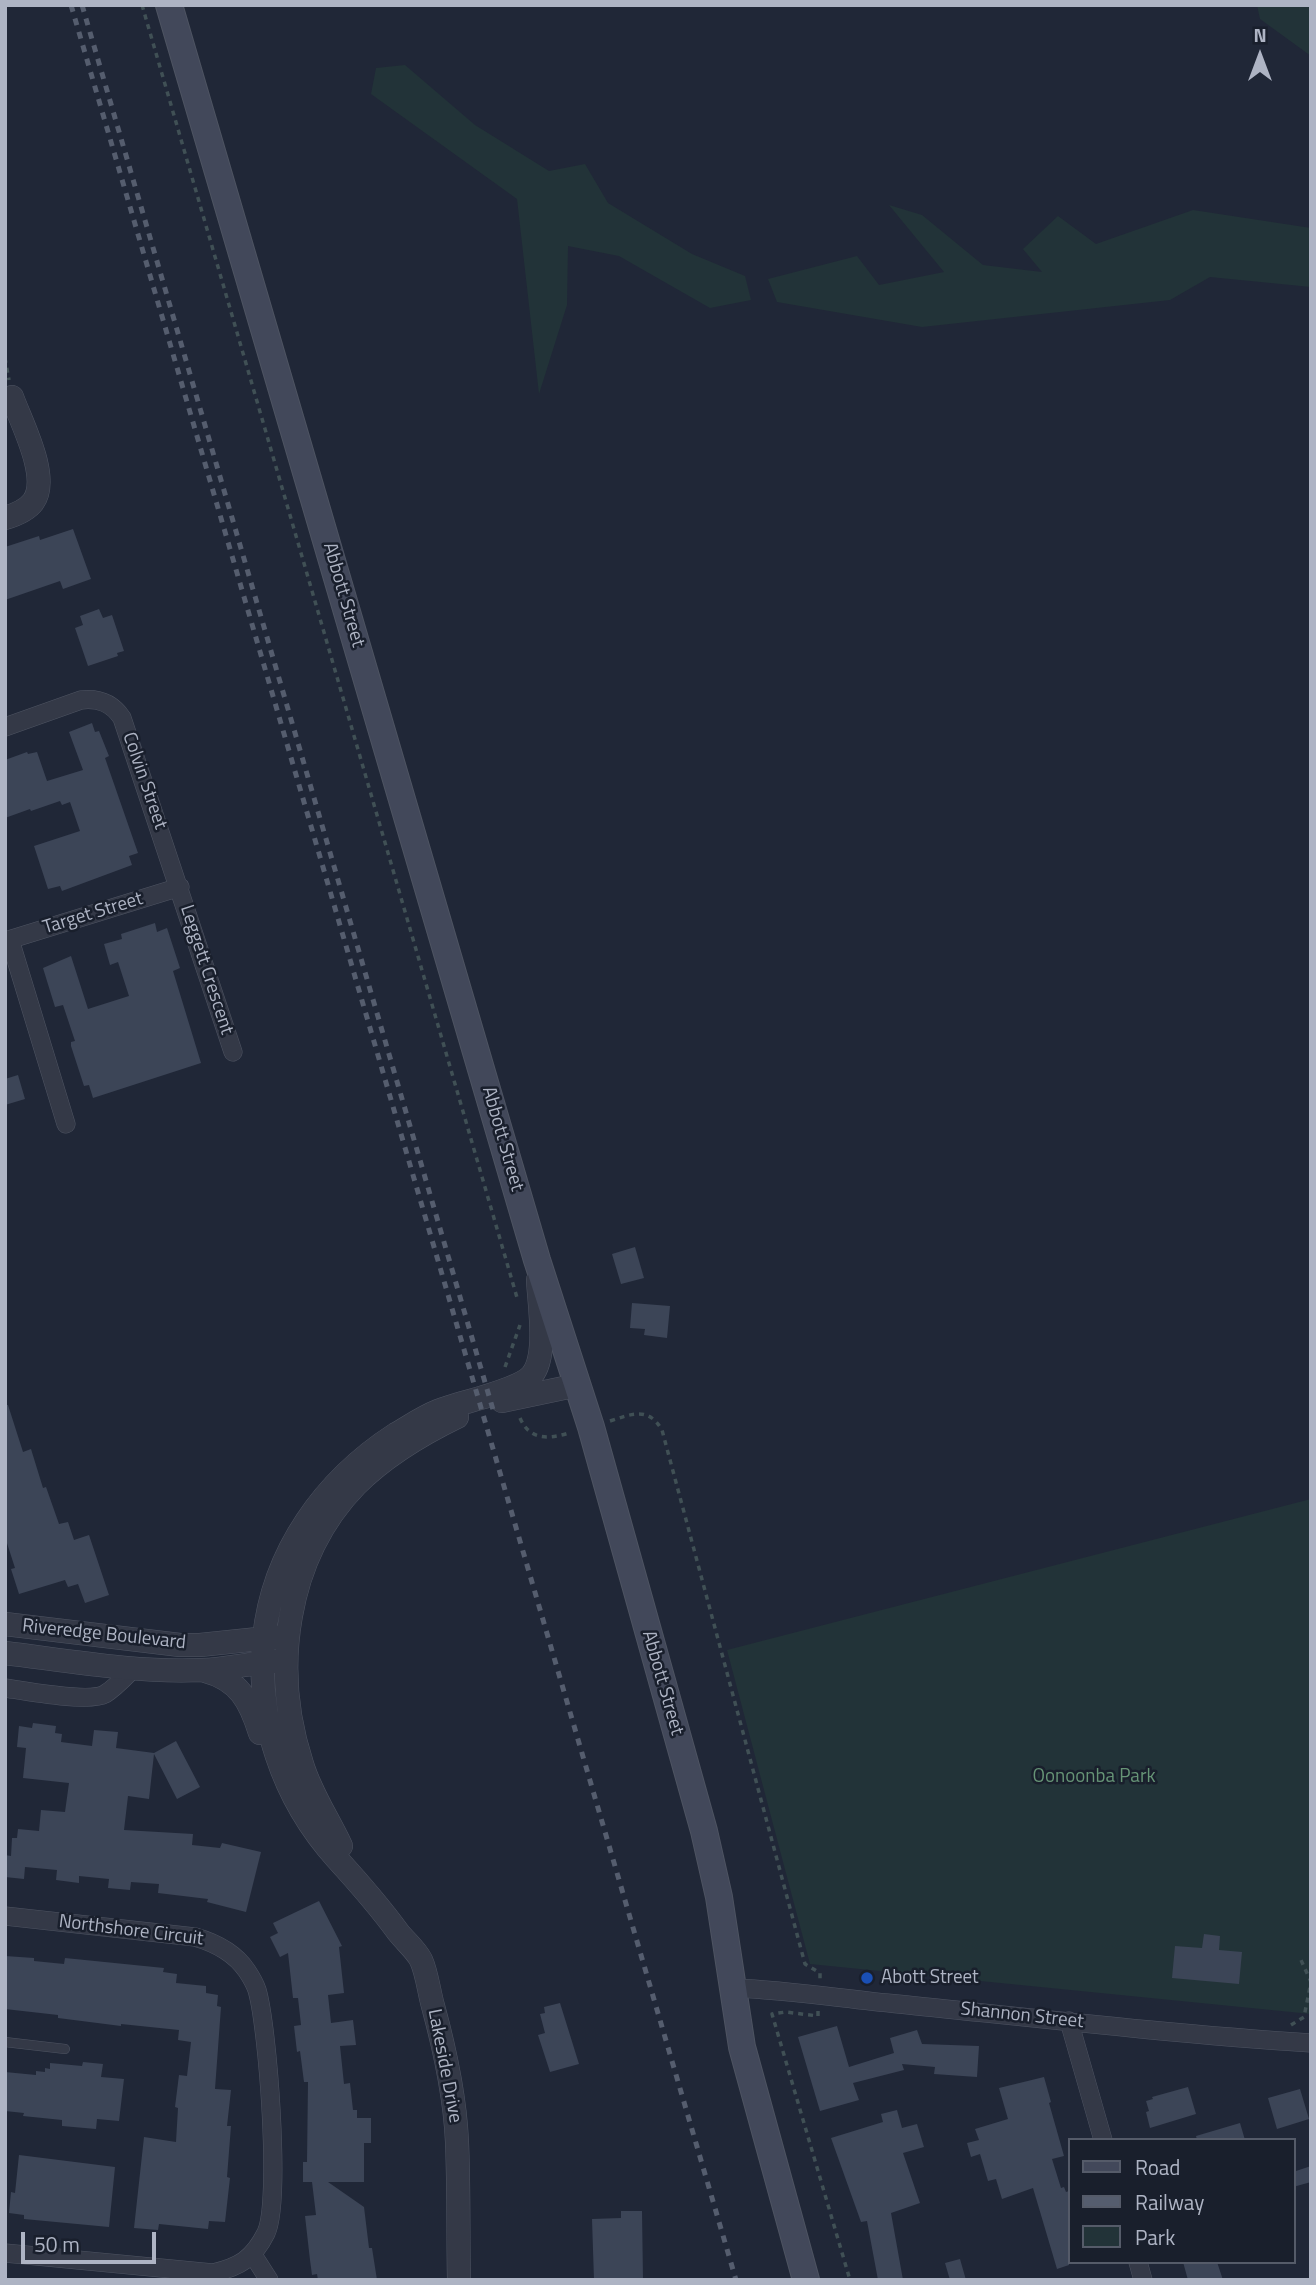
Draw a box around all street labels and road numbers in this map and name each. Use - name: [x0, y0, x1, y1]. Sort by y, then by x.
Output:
- street label: Abbott Street: [317, 540, 369, 650]
- street label: Colvin Street: [117, 729, 171, 833]
- street label: Target Street: [40, 888, 146, 940]
- street label: Leggett Crescent: [174, 902, 238, 1038]
- street label: Abbott Street: [476, 1084, 528, 1194]
- street label: Riveredge Boulevard: [21, 1615, 187, 1655]
- street label: Abbott Street: [636, 1628, 688, 1738]
- street label: Northshore Circuit: [57, 1911, 205, 1951]
- street label: Shannon Street: [959, 1998, 1085, 2034]
- street label: Lakeside Drive: [422, 2007, 466, 2125]

